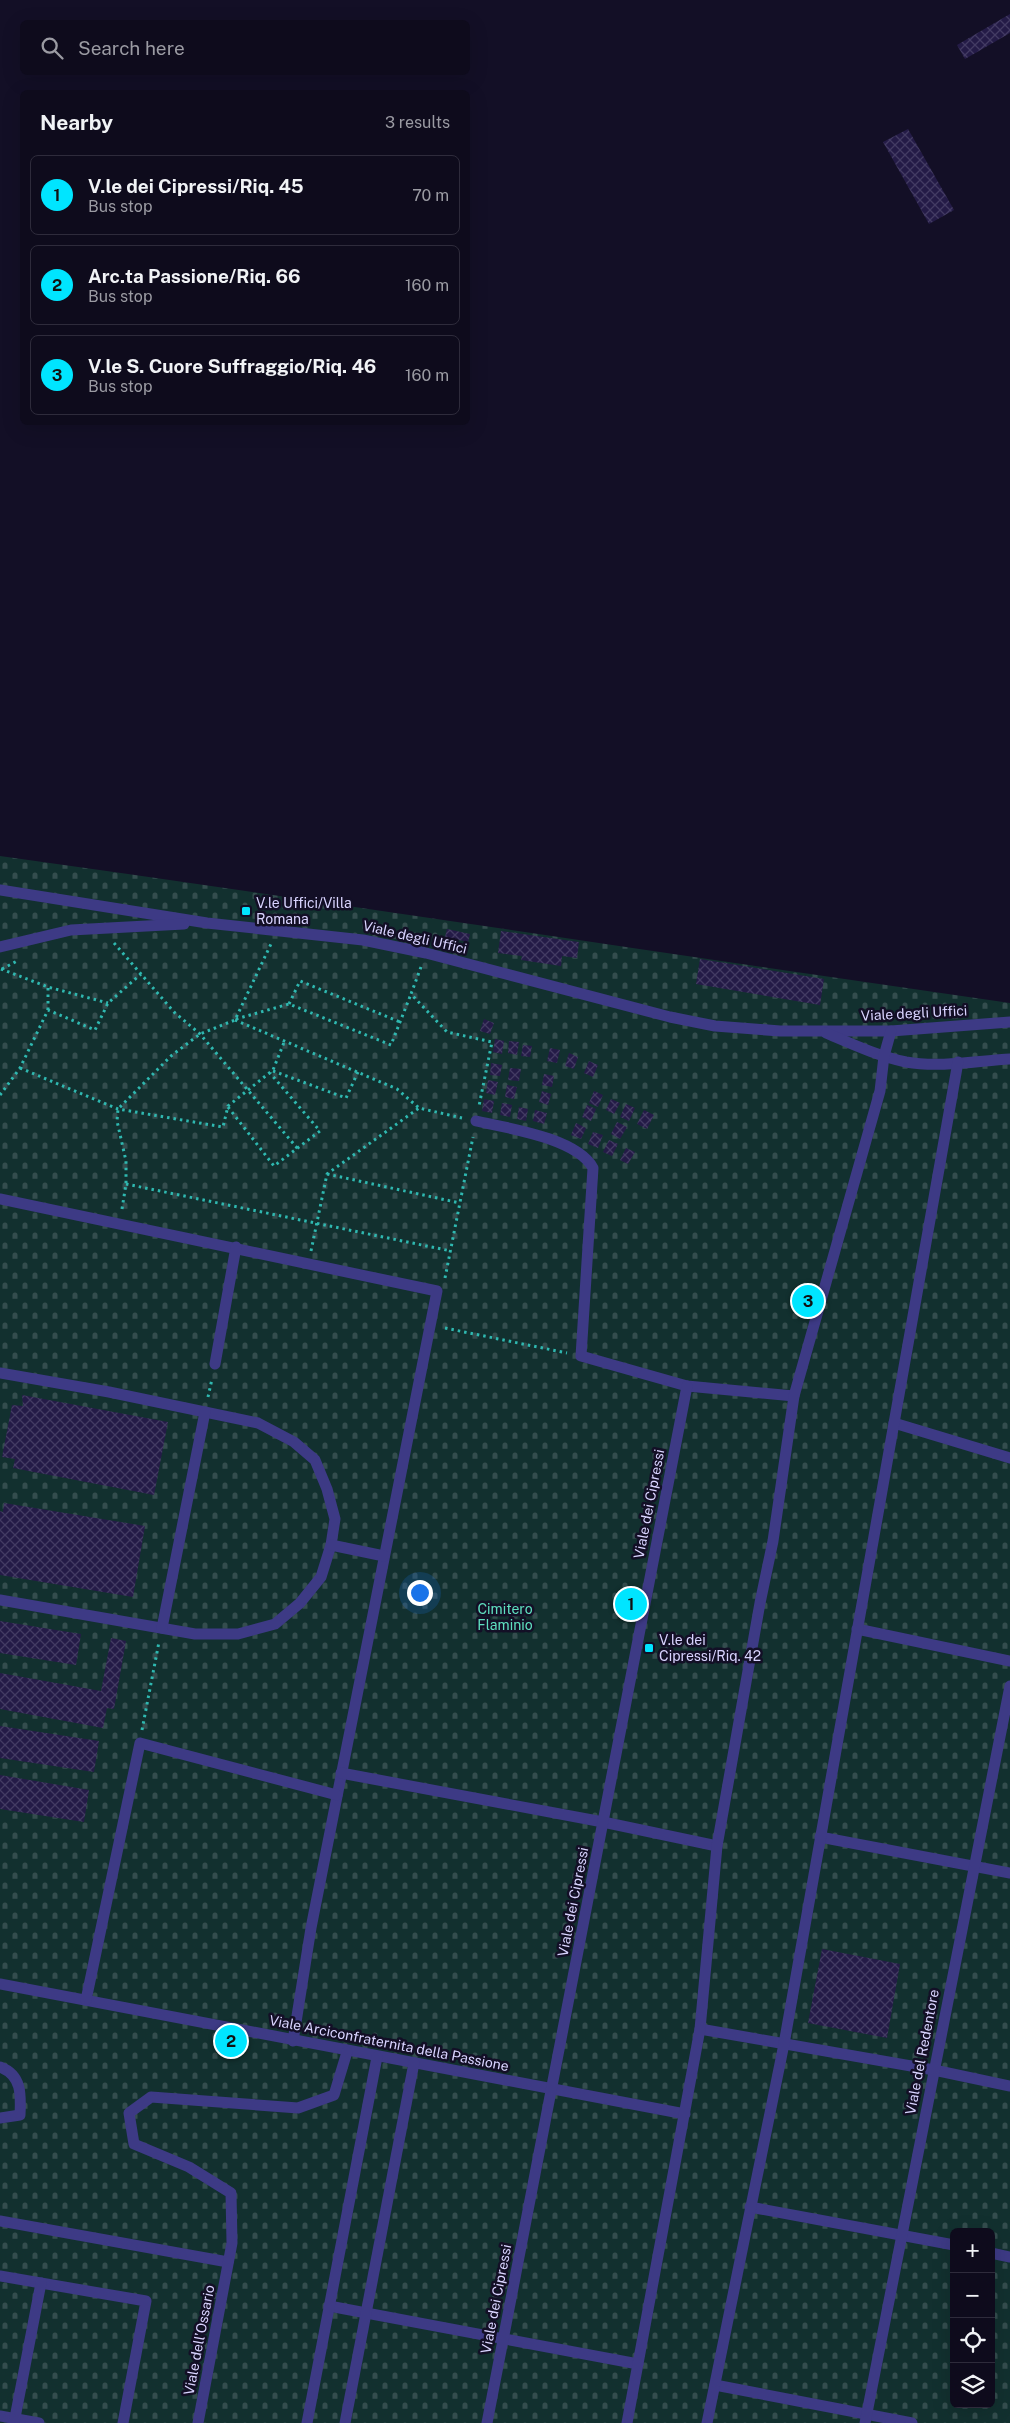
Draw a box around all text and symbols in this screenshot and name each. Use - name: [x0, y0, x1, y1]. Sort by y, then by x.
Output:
- search box: [20, 20, 470, 75]
- icon: search: [38, 34, 66, 62]
- text: Search here: [78, 37, 185, 59]
- text: Nearby: [40, 110, 113, 135]
- text: 3 results: [385, 113, 450, 132]
- text: V.le dei Cipressi/Riq. 45: [88, 175, 304, 197]
- text: 1: [54, 186, 60, 205]
- text: 70 m: [412, 186, 449, 205]
- text: Bus stop: [88, 197, 152, 216]
- text: Arc.ta Passione/Riq. 66: [88, 265, 300, 287]
- text: 2: [52, 276, 62, 295]
- text: 160 m: [405, 276, 449, 295]
- text: Bus stop: [88, 287, 152, 306]
- text: V.le S. Cuore Suffraggio/Riq. 46: [88, 355, 376, 377]
- text: 3: [52, 366, 62, 385]
- text: 160 m: [405, 366, 449, 385]
- text: Bus stop: [88, 377, 152, 396]
- place label: V.le Uffici/Villa Romana: [256, 895, 352, 927]
- marker: V.le Uffici/Villa Romana: [240, 905, 252, 917]
- street label: Viale degli Uffici: [361, 917, 469, 957]
- street label: Viale degli Uffici: [860, 1002, 968, 1024]
- pin: 3: [792, 1282, 824, 1320]
- street label: Viale dei Cipressi: [631, 1448, 667, 1560]
- your location: [407, 1580, 433, 1606]
- pin: 1: [615, 1585, 647, 1623]
- park label: Cimitero Flaminio: [477, 1601, 533, 1633]
- place label: V.le dei Cipressi/Riq. 42: [659, 1632, 761, 1664]
- marker: V.le dei Cipressi/Riq. 42: [643, 1642, 655, 1654]
- street label: Viale dei Cipressi: [555, 1846, 591, 1958]
- street label: Viale del Redentore: [902, 1988, 942, 2116]
- street label: Viale Arciconfraternita della Passione: [268, 2012, 510, 2074]
- pin: 2: [215, 2022, 247, 2060]
- map controls: [950, 2228, 995, 2408]
- button: +: [950, 2228, 995, 2273]
- street label: Viale dei Cipressi: [478, 2243, 514, 2355]
- button: −: [950, 2273, 995, 2318]
- street label: Viale dell'Ossario: [180, 2283, 218, 2396]
- button: locate: [950, 2318, 995, 2363]
- button: layers: [950, 2363, 995, 2408]

